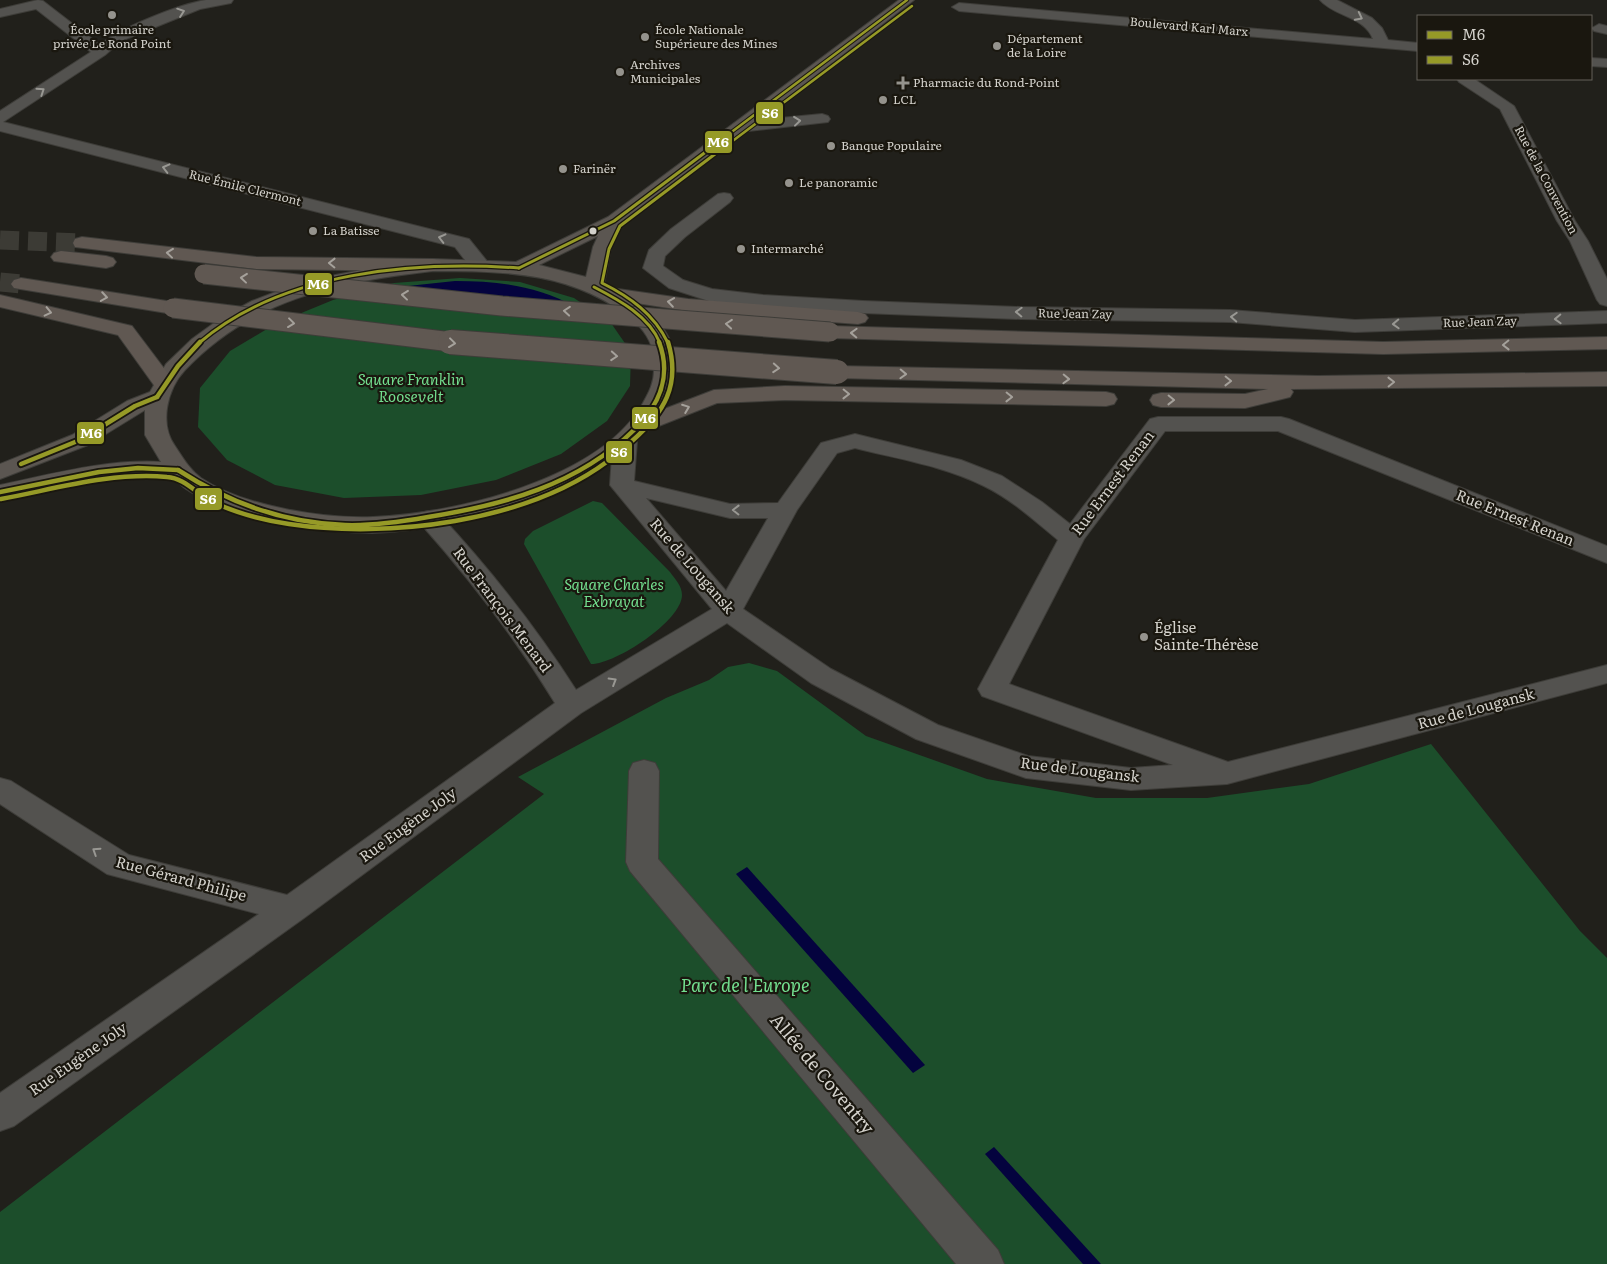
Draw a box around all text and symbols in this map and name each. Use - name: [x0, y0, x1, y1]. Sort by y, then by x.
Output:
- one-way arrow: [176, 8, 185, 18]
- marker: École primaire privée Le Rond Point: [106, 9, 118, 21]
- one-way arrow: [1354, 11, 1363, 21]
- street label: Boulevard Karl Marx: [1129, 12, 1249, 40]
- legend: [1417, 15, 1592, 80]
- place label: École primaire privée Le Rond Point: [53, 20, 171, 52]
- place label: École Nationale Supérieure des Mines: [655, 20, 778, 52]
- text: M6: [1462, 22, 1485, 45]
- place label: Département de la Loire: [1007, 29, 1083, 61]
- marker: École Nationale Supérieure des Mines: [639, 31, 651, 43]
- marker: Département de la Loire: [991, 40, 1003, 52]
- text: S6: [1462, 47, 1479, 70]
- place label: Archives Municipales: [630, 55, 701, 87]
- marker: Archives Municipales: [614, 66, 626, 78]
- place label: Pharmacie du Rond-Point: [913, 73, 1060, 91]
- marker: Pharmacie du Rond-Point: [897, 77, 909, 89]
- one-way arrow: [35, 88, 44, 97]
- place label: LCL: [893, 90, 917, 108]
- marker: LCL: [877, 94, 889, 106]
- line badge: S6: [755, 101, 784, 125]
- text: S6: [762, 102, 778, 122]
- one-way arrow: [794, 116, 802, 127]
- street label: Rue de la Convention: [1511, 122, 1583, 237]
- line badge: M6: [704, 130, 733, 154]
- text: M6: [707, 131, 729, 151]
- place label: Banque Populaire: [841, 136, 942, 154]
- marker: Banque Populaire: [825, 140, 837, 152]
- place label: Farinër: [573, 159, 616, 177]
- one-way arrow: [161, 163, 170, 174]
- marker: Farinër: [557, 163, 569, 175]
- street label: Rue Émile Clermont: [187, 164, 303, 210]
- place label: Le panoramic: [799, 173, 877, 191]
- marker: Le panoramic: [783, 177, 795, 189]
- place label: La Batisse: [323, 221, 379, 239]
- marker: La Batisse: [307, 225, 319, 237]
- unlabelled marker: [588, 226, 598, 236]
- one-way arrow: [438, 233, 447, 244]
- place label: Intermarché: [751, 239, 824, 257]
- marker: Intermarché: [735, 243, 747, 255]
- one-way arrow: [166, 248, 174, 259]
- one-way arrow: [328, 258, 336, 269]
- line badge: M6: [304, 272, 333, 296]
- one-way arrow: [239, 273, 247, 284]
- text: M6: [307, 273, 329, 293]
- one-way arrow: [401, 290, 409, 301]
- one-way arrow: [100, 291, 108, 302]
- one-way arrow: [667, 298, 676, 308]
- street label: Rue Jean Zay: [1038, 303, 1112, 323]
- one-way arrow: [43, 306, 52, 317]
- one-way arrow: [563, 306, 571, 317]
- one-way arrow: [1015, 307, 1023, 318]
- one-way arrow: [1229, 311, 1237, 322]
- street label: Rue Jean Zay: [1443, 311, 1517, 331]
- one-way arrow: [1554, 314, 1562, 325]
- one-way arrow: [287, 317, 295, 328]
- one-way arrow: [725, 319, 733, 330]
- one-way arrow: [1392, 319, 1400, 330]
- one-way arrow: [849, 328, 857, 338]
- one-way arrow: [449, 337, 457, 348]
- one-way arrow: [1502, 340, 1510, 350]
- one-way arrow: [610, 350, 618, 361]
- one-way arrow: [773, 362, 781, 373]
- park label: Square Franklin Roosevelt: [358, 367, 464, 407]
- one-way arrow: [900, 369, 907, 379]
- one-way arrow: [1062, 373, 1070, 384]
- one-way arrow: [1224, 376, 1232, 387]
- one-way arrow: [1387, 377, 1395, 387]
- one-way arrow: [842, 389, 850, 399]
- one-way arrow: [1005, 392, 1013, 402]
- one-way arrow: [1168, 395, 1175, 405]
- one-way arrow: [681, 404, 690, 414]
- line badge: M6: [631, 406, 659, 430]
- text: M6: [634, 407, 656, 427]
- line badge: M6: [76, 421, 105, 445]
- text: M6: [80, 422, 102, 442]
- street label: Rue Ernest Renan: [1065, 425, 1159, 539]
- line badge: S6: [605, 440, 633, 464]
- text: S6: [611, 441, 627, 461]
- street label: Rue Ernest Renan: [1453, 482, 1578, 551]
- line badge: S6: [194, 487, 223, 511]
- text: S6: [200, 488, 216, 508]
- one-way arrow: [732, 505, 740, 516]
- street label: Rue de Lougansk: [645, 512, 742, 618]
- street label: Rue François Menard: [448, 542, 558, 677]
- park label: Square Charles Exbrayat: [564, 572, 664, 612]
- place label: Église Sainte-Thérèse: [1154, 615, 1259, 655]
- marker: Église Sainte-Thérèse: [1138, 631, 1150, 643]
- one-way arrow: [607, 678, 616, 687]
- street label: Rue de Lougansk: [1415, 681, 1537, 734]
- street label: Rue de Lougansk: [1019, 750, 1142, 787]
- street label: Rue Eugène Joly: [354, 780, 461, 867]
- one-way arrow: [92, 847, 101, 857]
- street label: Rue Gérard Philipe: [113, 849, 250, 906]
- park label: Parc de l'Europe: [681, 971, 810, 998]
- street label: Allée de Coventry: [764, 1007, 882, 1140]
- street label: Rue Eugène Joly: [23, 1015, 131, 1100]

